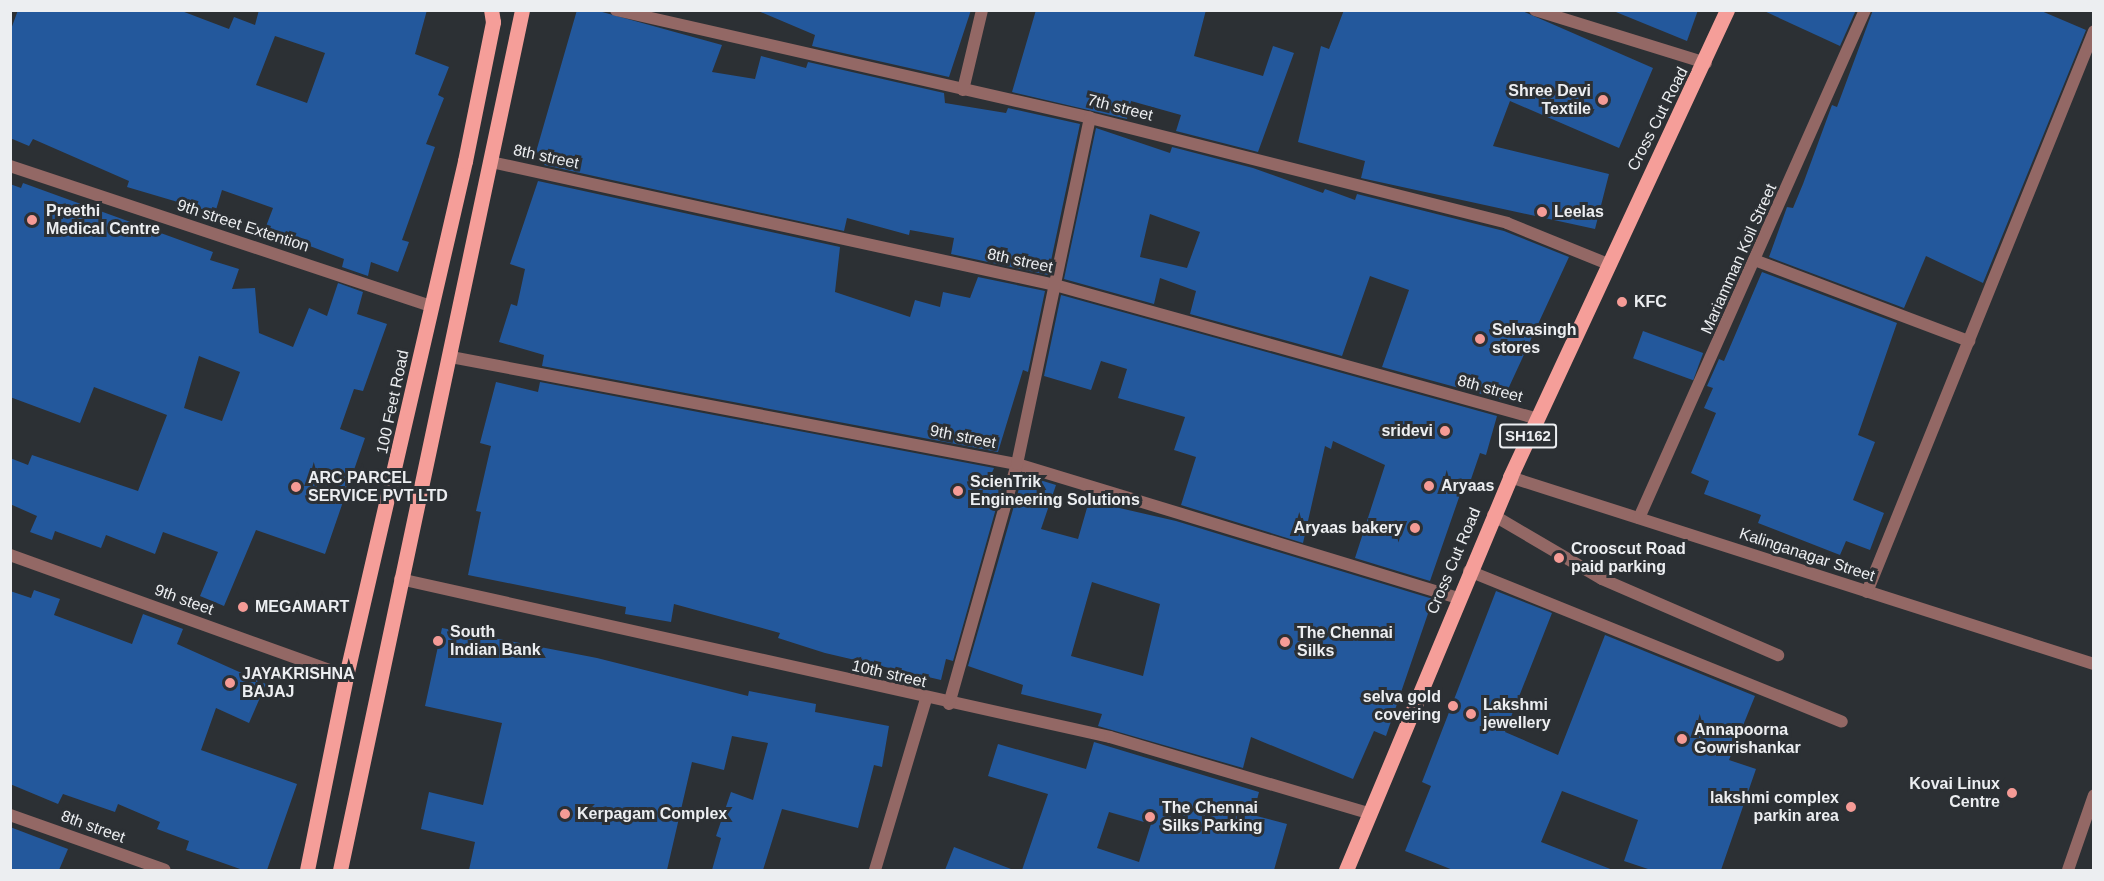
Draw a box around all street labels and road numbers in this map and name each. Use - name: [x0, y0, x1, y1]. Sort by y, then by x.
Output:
- street label: Cross Cut Road: [1624, 64, 1692, 174]
- street label: 7th street: [1085, 91, 1155, 125]
- street label: 8th street: [511, 141, 581, 173]
- street label: Mariamman Koil Street: [1697, 181, 1781, 337]
- street label: 9th street Extention: [174, 196, 312, 256]
- street label: 8th street: [985, 245, 1055, 277]
- street label: 100 Feet Road: [373, 348, 413, 456]
- street label: 8th street: [1455, 371, 1525, 407]
- street label: 9th street: [928, 421, 998, 453]
- road number: SH162: [1498, 424, 1558, 448]
- street label: Cross Cut Road: [1423, 505, 1485, 617]
- street label: Kalinganagar Street: [1737, 524, 1877, 586]
- street label: 9th steet: [152, 580, 216, 620]
- street label: 10th street: [850, 656, 928, 692]
- street label: 8th street: [58, 807, 128, 847]

